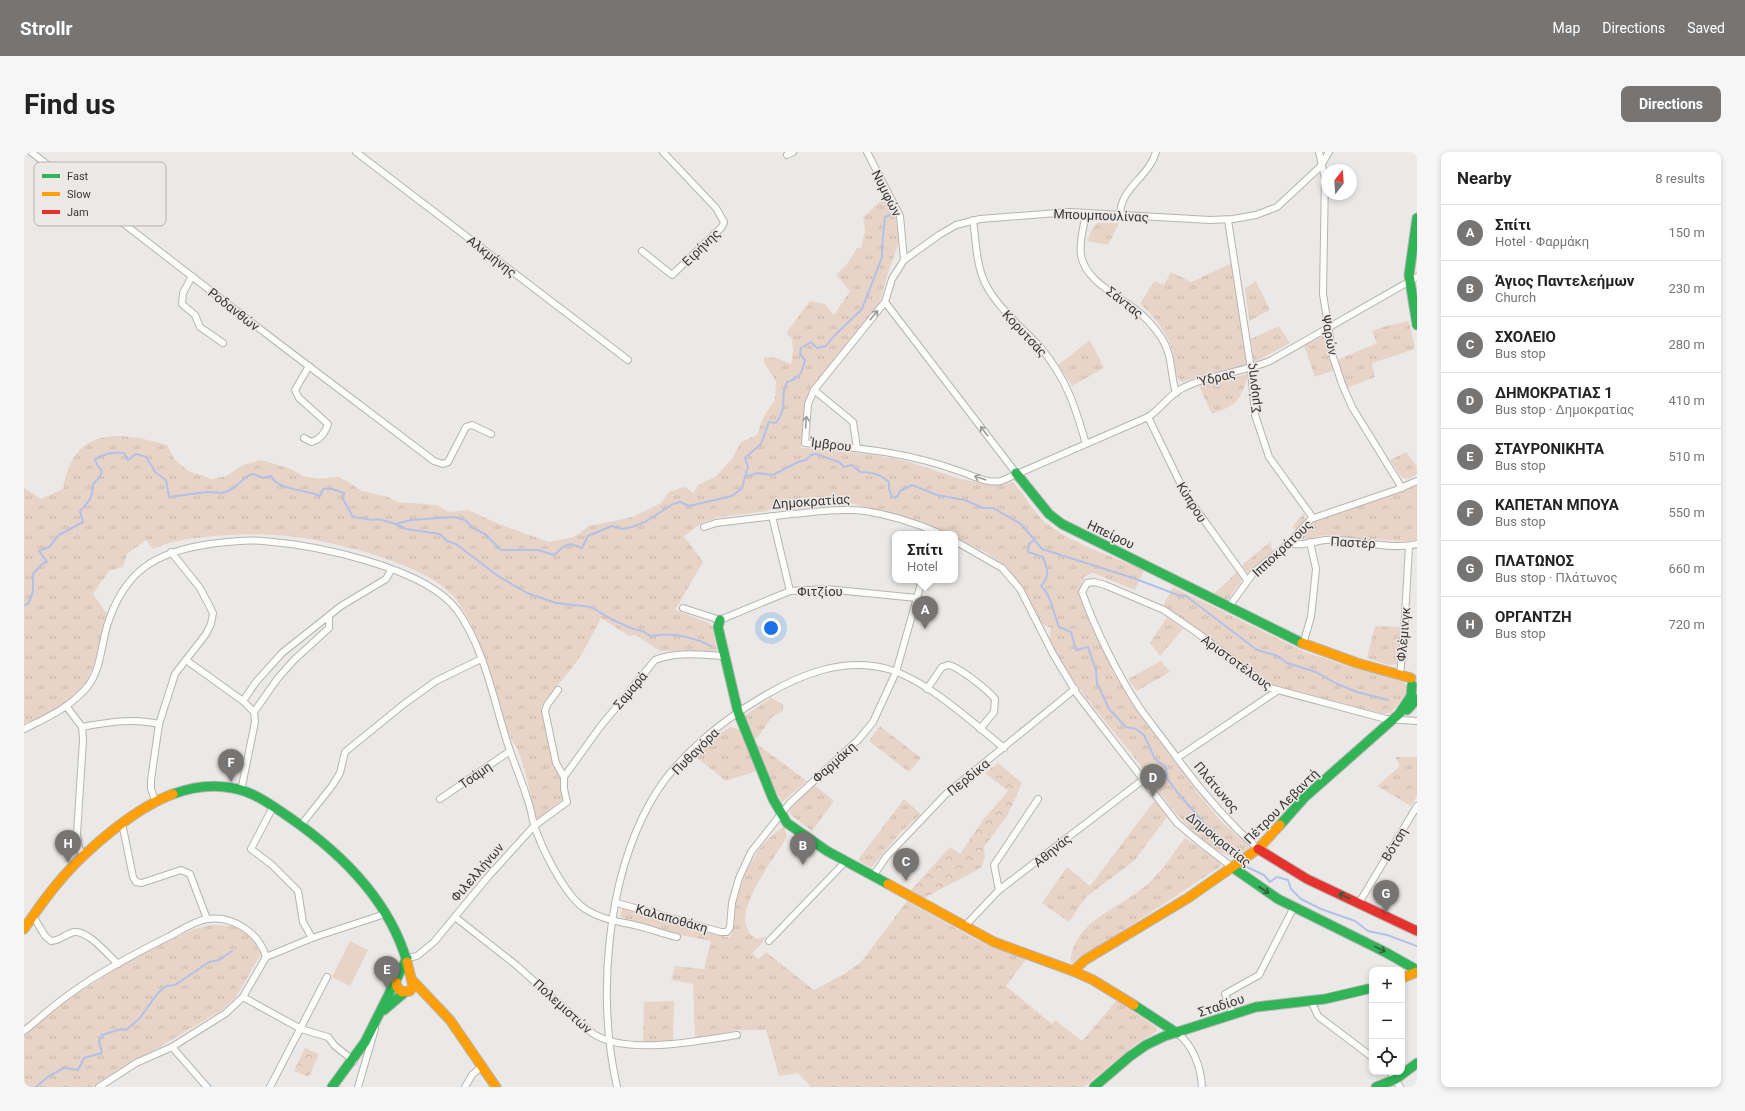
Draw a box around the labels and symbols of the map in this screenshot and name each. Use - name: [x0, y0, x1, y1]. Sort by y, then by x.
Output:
- legend: [34, 162, 166, 226]
- north arrow: [1321, 164, 1357, 200]
- street label: Νυμφών: [869, 168, 905, 219]
- text: Fast: [67, 170, 89, 183]
- text: Slow: [67, 188, 91, 201]
- text: Jam: [67, 206, 89, 219]
- street label: Μπουμπουλίνας: [1053, 206, 1149, 225]
- street label: Ειρήνης: [679, 226, 723, 269]
- street label: Αλκμήνης: [464, 232, 519, 280]
- street label: Σάντας: [1103, 284, 1146, 321]
- street label: Ροδανθών: [205, 285, 263, 335]
- street label: Κορυτσάς: [999, 307, 1050, 360]
- one-way arrow: [870, 310, 879, 321]
- street label: Ψαρών: [1318, 314, 1341, 357]
- street label: Σμύρνης: [1243, 362, 1264, 414]
- street label: Ύδρας: [1196, 366, 1237, 390]
- one-way arrow: [802, 416, 810, 429]
- one-way arrow: [980, 426, 988, 437]
- street label: Ίμβρου: [809, 434, 852, 454]
- one-way arrow: [973, 474, 986, 481]
- street label: Κύπρου: [1173, 479, 1210, 525]
- street label: Δημοκρατίας: [771, 491, 851, 512]
- street label: Ηπείρου: [1085, 517, 1137, 552]
- street label: Ιπποκράτους: [1249, 517, 1315, 580]
- street label: Παστέρ: [1330, 534, 1376, 551]
- street label: Φιτζίου: [797, 584, 843, 599]
- pin: A: [912, 596, 938, 629]
- street label: Φλέμινγκ: [1394, 606, 1413, 662]
- your location: [761, 618, 781, 638]
- street label: Αριστοτέλους: [1198, 632, 1275, 693]
- street label: Σαμαρά: [610, 668, 651, 712]
- street label: Πυθαγόρα: [669, 724, 722, 778]
- street label: Φαρμάκη: [809, 739, 859, 786]
- pin: F: [218, 749, 244, 782]
- street label: Περδίκα: [944, 755, 993, 799]
- street label: Τσάμη: [456, 759, 495, 792]
- street label: Πλάτωνος: [1191, 759, 1242, 816]
- pin: D: [1140, 764, 1166, 797]
- street label: Πέτρου Λεβαντή: [1241, 766, 1322, 847]
- street label: Δημοκρατίας: [1183, 809, 1254, 870]
- street label: Βότση: [1379, 825, 1410, 864]
- pin: H: [55, 830, 81, 863]
- street label: Αθηνάς: [1031, 831, 1074, 870]
- pin: B: [790, 832, 816, 865]
- street label: Φιλελλήνων: [448, 839, 507, 905]
- pin: C: [893, 848, 919, 881]
- pin: G: [1373, 880, 1399, 913]
- one-way arrow: [1258, 887, 1270, 895]
- one-way arrow: [1338, 892, 1350, 899]
- street label: Καλαποθάκη: [634, 901, 710, 936]
- one-way arrow: [1373, 946, 1385, 953]
- pin: E: [374, 956, 400, 989]
- street label: Πολεμιστών: [530, 976, 596, 1037]
- street label: Σταδίου: [1196, 991, 1246, 1020]

